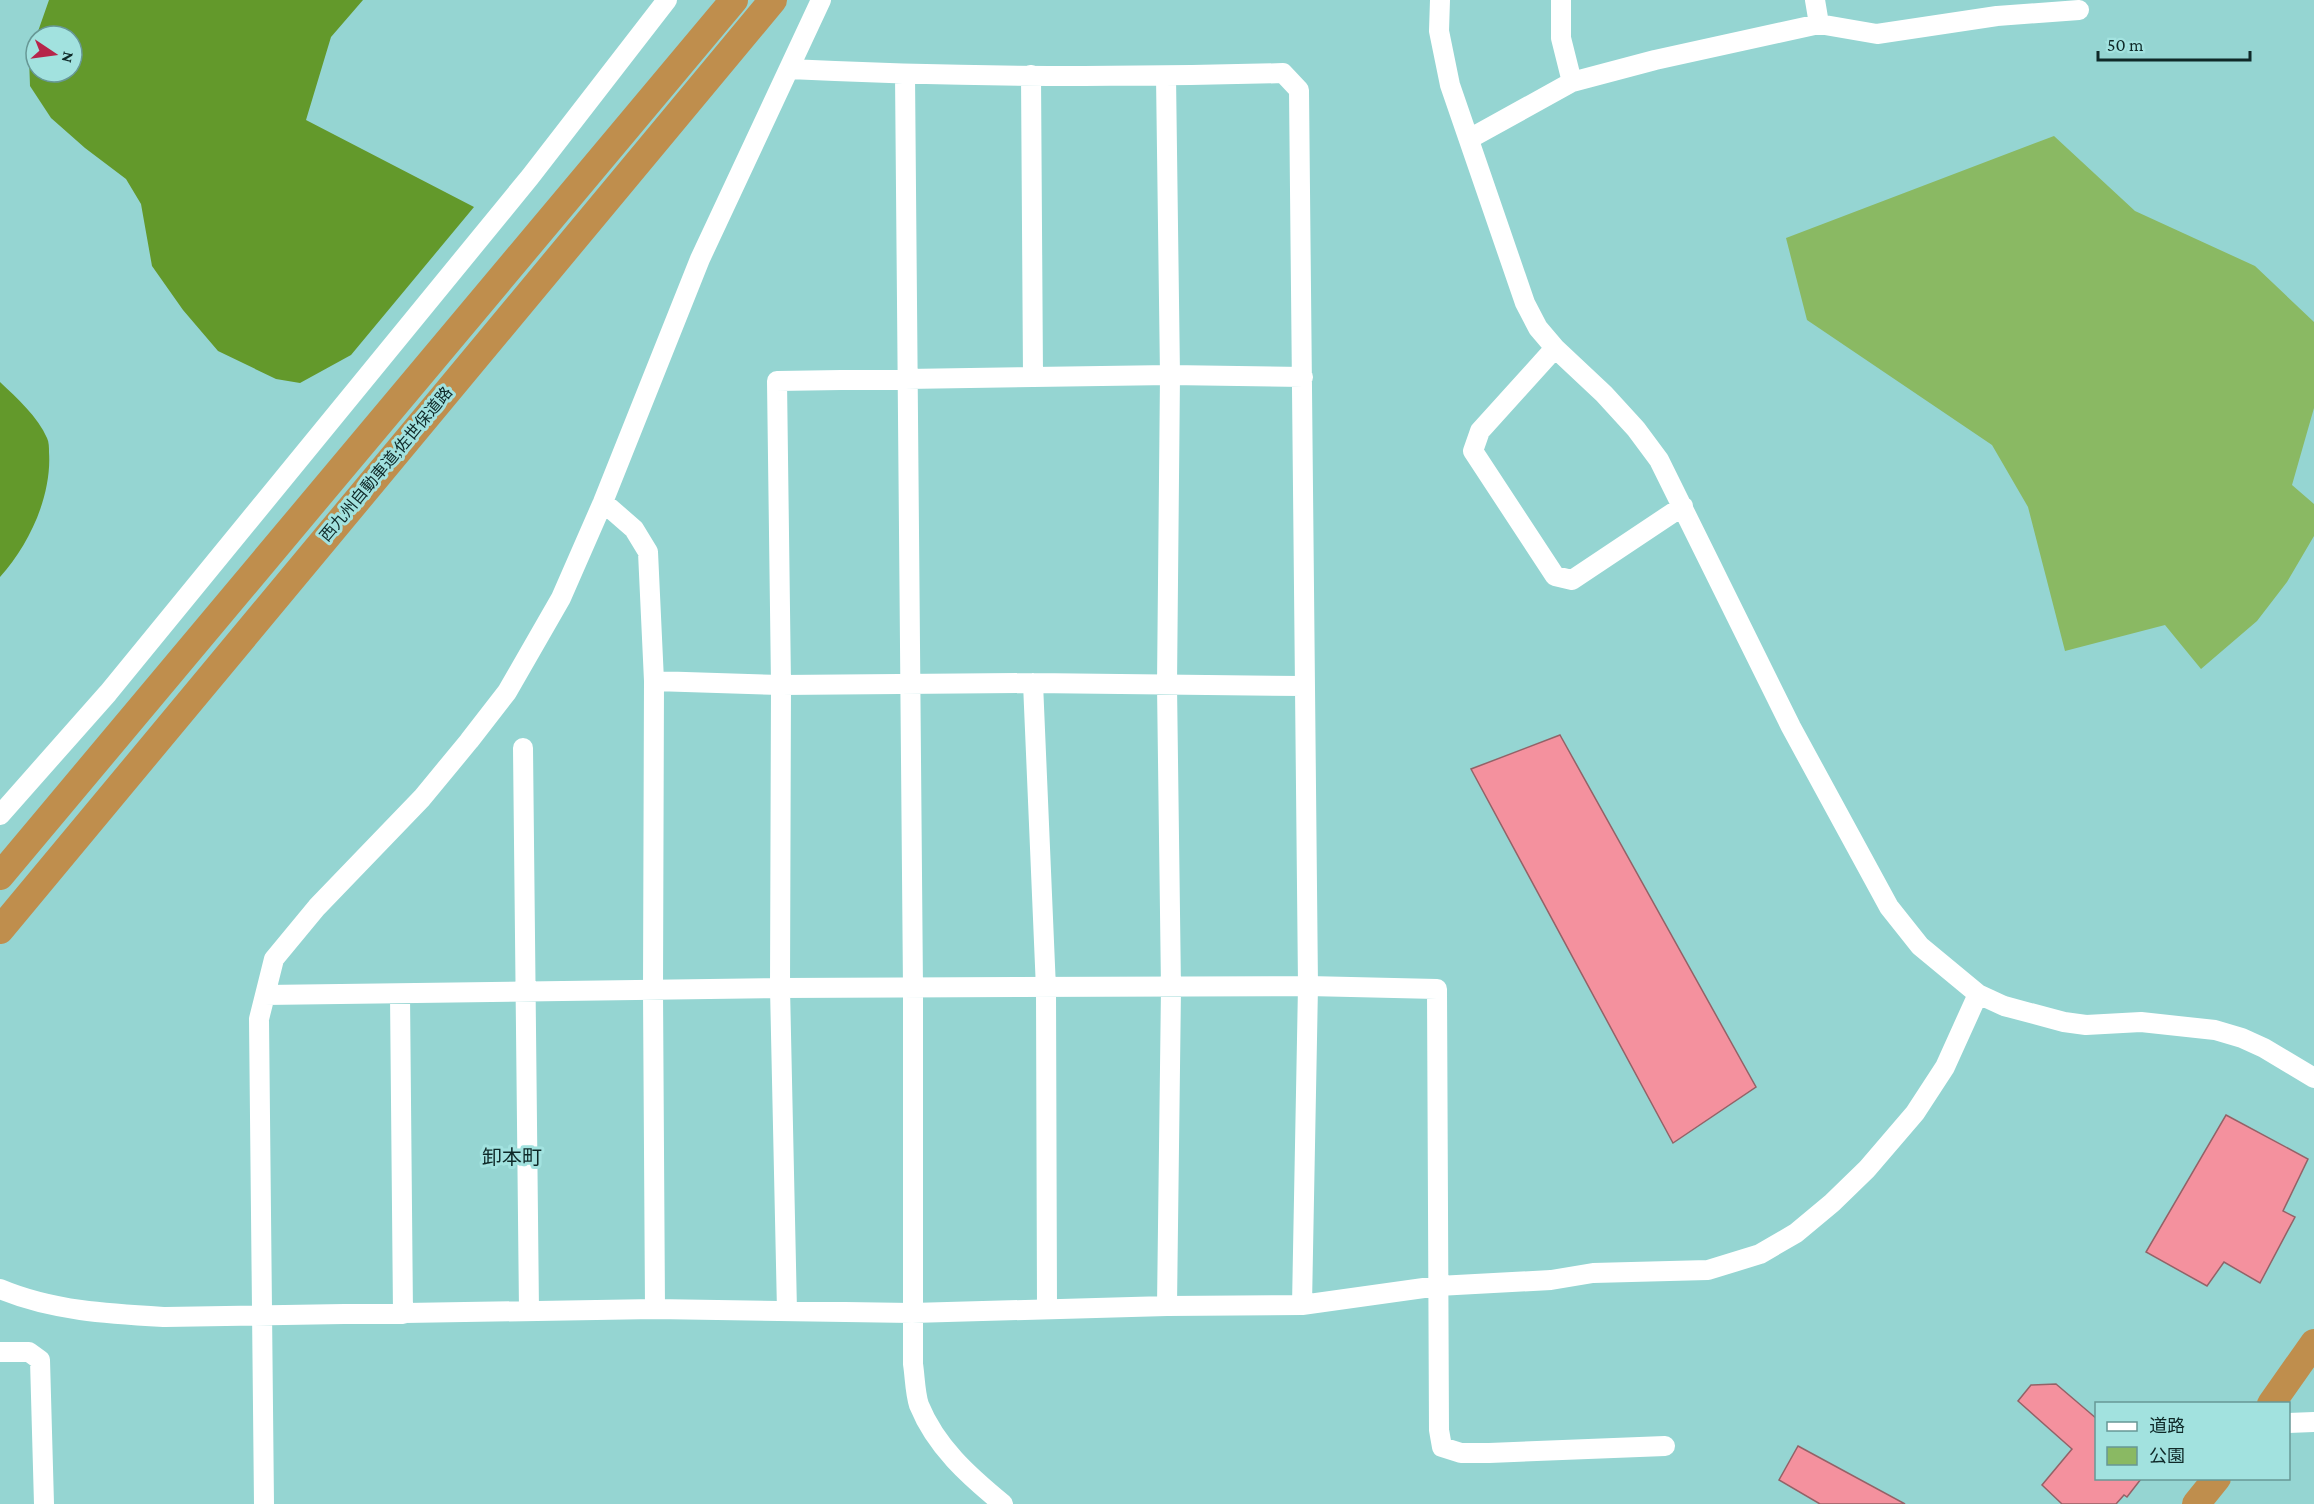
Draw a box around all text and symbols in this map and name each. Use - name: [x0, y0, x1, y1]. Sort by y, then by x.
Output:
- north arrow: [24, 24, 84, 84]
- scale bar: [2098, 24, 2250, 62]
- text: 50 m: [2107, 35, 2144, 55]
- text: N: [59, 50, 78, 65]
- street label: 西九州自動車道;佐世保道路: [317, 384, 456, 545]
- district label: 卸本町: [482, 1146, 542, 1168]
- legend: [2095, 1402, 2290, 1480]
- text: 道路: [2149, 1416, 2185, 1436]
- text: 公園: [2149, 1446, 2185, 1466]

